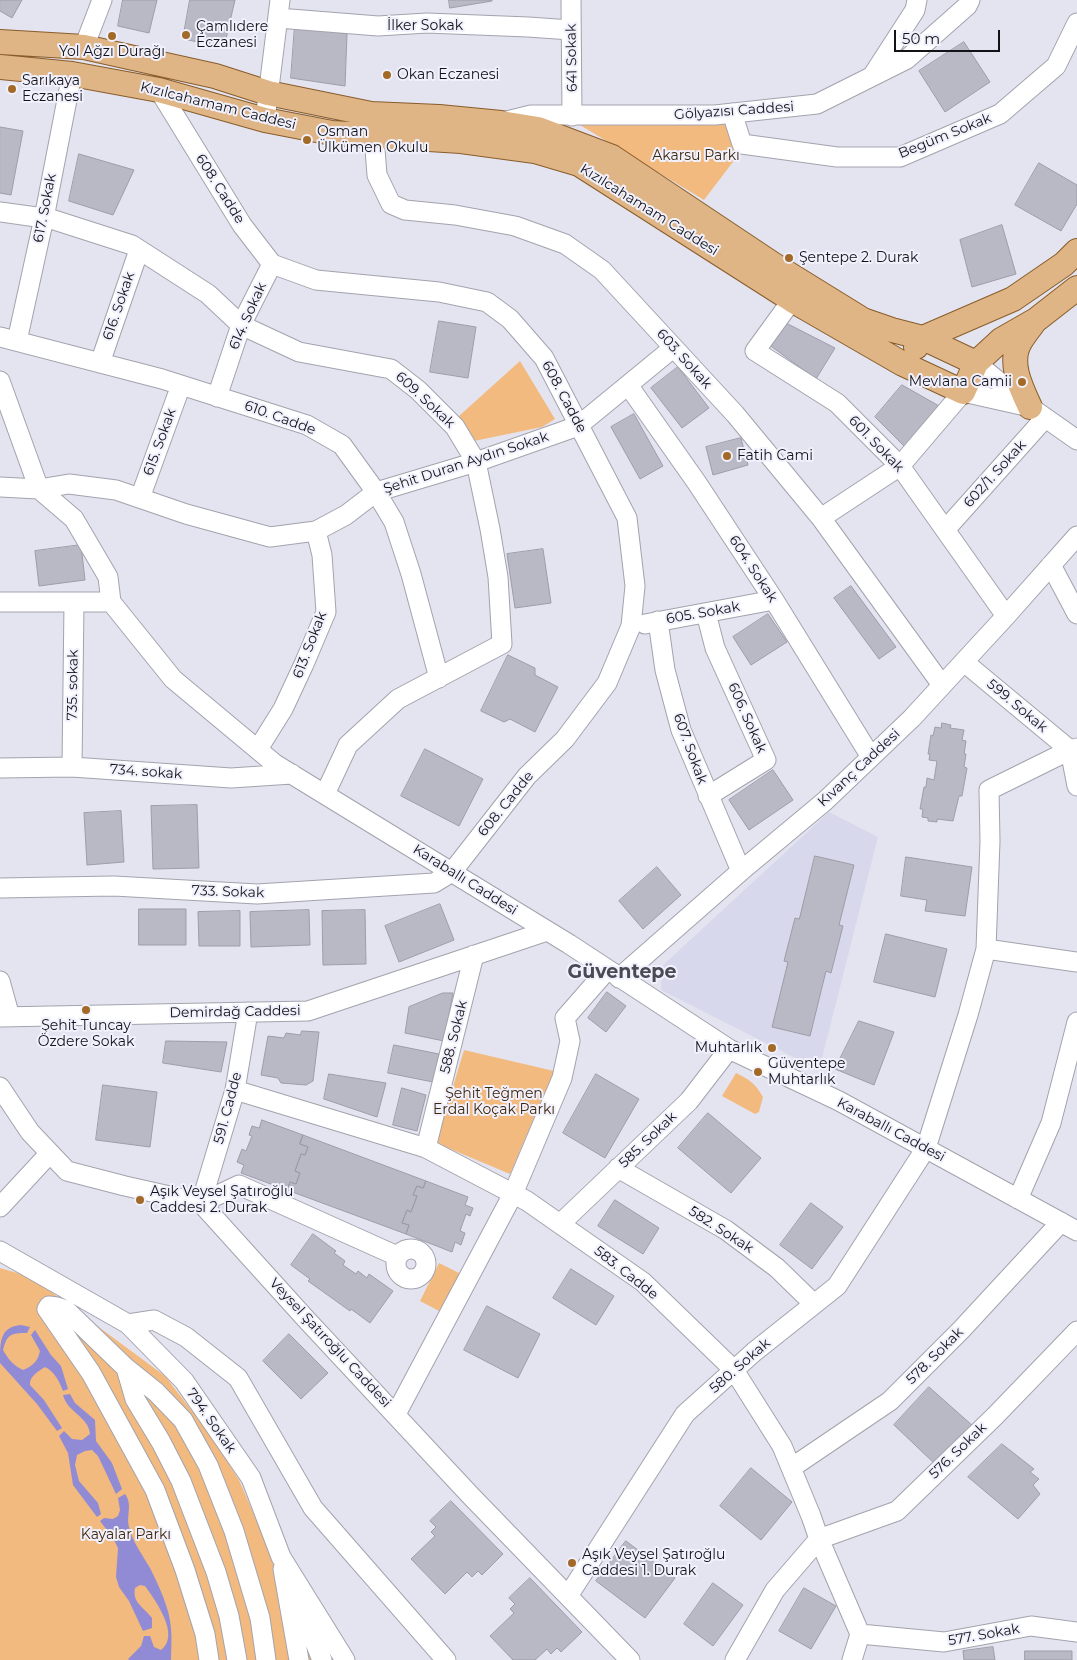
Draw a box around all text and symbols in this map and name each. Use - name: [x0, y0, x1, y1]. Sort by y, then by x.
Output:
- street label: İlker Sokak: [387, 18, 463, 34]
- place label: Çamlıdere Eczanesi: [196, 19, 268, 52]
- scale bar: [897, 20, 1003, 52]
- street label: 641 Sokak: [563, 24, 581, 92]
- marker: Çamlıdere Eczanesi: [180, 29, 192, 41]
- text: 50 m: [902, 29, 940, 48]
- marker: Yol Ağzı Durağı: [106, 30, 118, 42]
- place label: Yol Ağzı Durağı: [59, 44, 165, 60]
- place label: Okan Eczanesi: [397, 67, 499, 83]
- marker: Okan Eczanesi: [381, 69, 393, 81]
- place label: Sarıkaya Eczanesi: [22, 73, 83, 105]
- street label: Kızılcahamam Caddesi: [138, 79, 298, 133]
- marker: Sarıkaya Eczanesi: [6, 83, 18, 95]
- street label: Gölyazısı Caddesi: [673, 98, 795, 124]
- street label: Begüm Sokak: [896, 110, 994, 162]
- place label: Osman Ülkümen Okulu: [317, 124, 428, 156]
- marker: Osman Ülkümen Okulu: [301, 134, 313, 146]
- park label: Akarsu Parkı: [652, 148, 740, 164]
- street label: 608. Cadde: [192, 151, 248, 227]
- street label: Kızılcahamam Caddesi: [577, 161, 721, 259]
- street label: 617. Sokak: [30, 172, 60, 244]
- place label: Şentepe 2. Durak: [799, 250, 918, 266]
- marker: Şentepe 2. Durak: [783, 252, 795, 264]
- street label: 616. Sokak: [99, 270, 139, 342]
- street label: 614. Sokak: [226, 280, 270, 352]
- street label: 603. Sokak: [653, 326, 715, 392]
- street label: 608. Cadde: [538, 358, 590, 436]
- street label: 609. Sokak: [392, 368, 458, 432]
- place label: Mevlana Camii: [909, 374, 1012, 390]
- marker: Mevlana Camii: [1016, 376, 1028, 388]
- street label: 610. Cadde: [242, 397, 318, 439]
- street label: 615. Sokak: [140, 406, 180, 478]
- street label: 601. Sokak: [845, 412, 907, 476]
- street label: Şehit Duran Aydın Sokak: [381, 428, 551, 498]
- street label: 602/1. Sokak: [960, 437, 1030, 511]
- place label: Fatih Cami: [737, 448, 813, 464]
- marker: Fatih Cami: [721, 450, 733, 462]
- street label: 604. Sokak: [725, 532, 781, 606]
- street label: 605. Sokak: [665, 598, 741, 628]
- street label: 613. Sokak: [290, 609, 330, 681]
- street label: 735. sokak: [64, 649, 82, 721]
- street label: 599. Sokak: [983, 676, 1051, 736]
- street label: 606. Sokak: [724, 680, 770, 756]
- street label: 607. Sokak: [669, 711, 711, 787]
- street label: Kıvanç Caddesi: [814, 726, 904, 810]
- street label: 734. sokak: [109, 761, 183, 783]
- street label: 608. Cadde: [475, 768, 537, 840]
- street label: Karaballı Caddesi: [410, 841, 520, 919]
- street label: 733. Sokak: [191, 882, 265, 902]
- district label: Güventepe: [568, 961, 676, 983]
- street label: 588. Sokak: [437, 999, 471, 1075]
- street label: Demirdağ Caddesi: [169, 1002, 301, 1022]
- marker: Şehit Tuncay Özdere Sokak: [80, 1004, 92, 1016]
- place label: Şehit Tuncay Özdere Sokak: [38, 1018, 134, 1050]
- place label: Muhtarlık: [695, 1040, 762, 1056]
- marker: Muhtarlık: [766, 1042, 778, 1054]
- place label: Güventepe Muhtarlık: [768, 1056, 845, 1088]
- marker: Güventepe Muhtarlık: [752, 1066, 764, 1078]
- street label: 591. Cadde: [210, 1070, 246, 1146]
- park label: Şehit Teğmen Erdal Koçak Parkı: [433, 1086, 555, 1118]
- street label: Karaballı Caddesi: [834, 1094, 948, 1166]
- street label: 585. Sokak: [616, 1108, 680, 1172]
- place label: Aşık Veysel Şatıroğlu Caddesi 2. Durak: [150, 1184, 293, 1216]
- marker: Aşık Veysel Şatıroğlu Caddesi 2. Durak: [134, 1194, 146, 1206]
- street label: 582. Sokak: [685, 1203, 757, 1257]
- street label: 583. Cadde: [591, 1243, 661, 1303]
- street label: Veysel Şatıroğlu Caddesi: [266, 1275, 394, 1411]
- street label: 578. Sokak: [903, 1324, 967, 1388]
- street label: 580. Sokak: [706, 1335, 774, 1397]
- street label: 794. Sokak: [183, 1385, 239, 1457]
- street label: 576. Sokak: [926, 1420, 990, 1482]
- park label: Kayalar Parkı: [81, 1527, 171, 1543]
- place label: Aşık Veysel Şatıroğlu Caddesi 1. Durak: [582, 1547, 725, 1580]
- marker: Aşık Veysel Şatıroğlu Caddesi 1. Durak: [566, 1557, 578, 1569]
- street label: 577. Sokak: [947, 1620, 1021, 1650]

